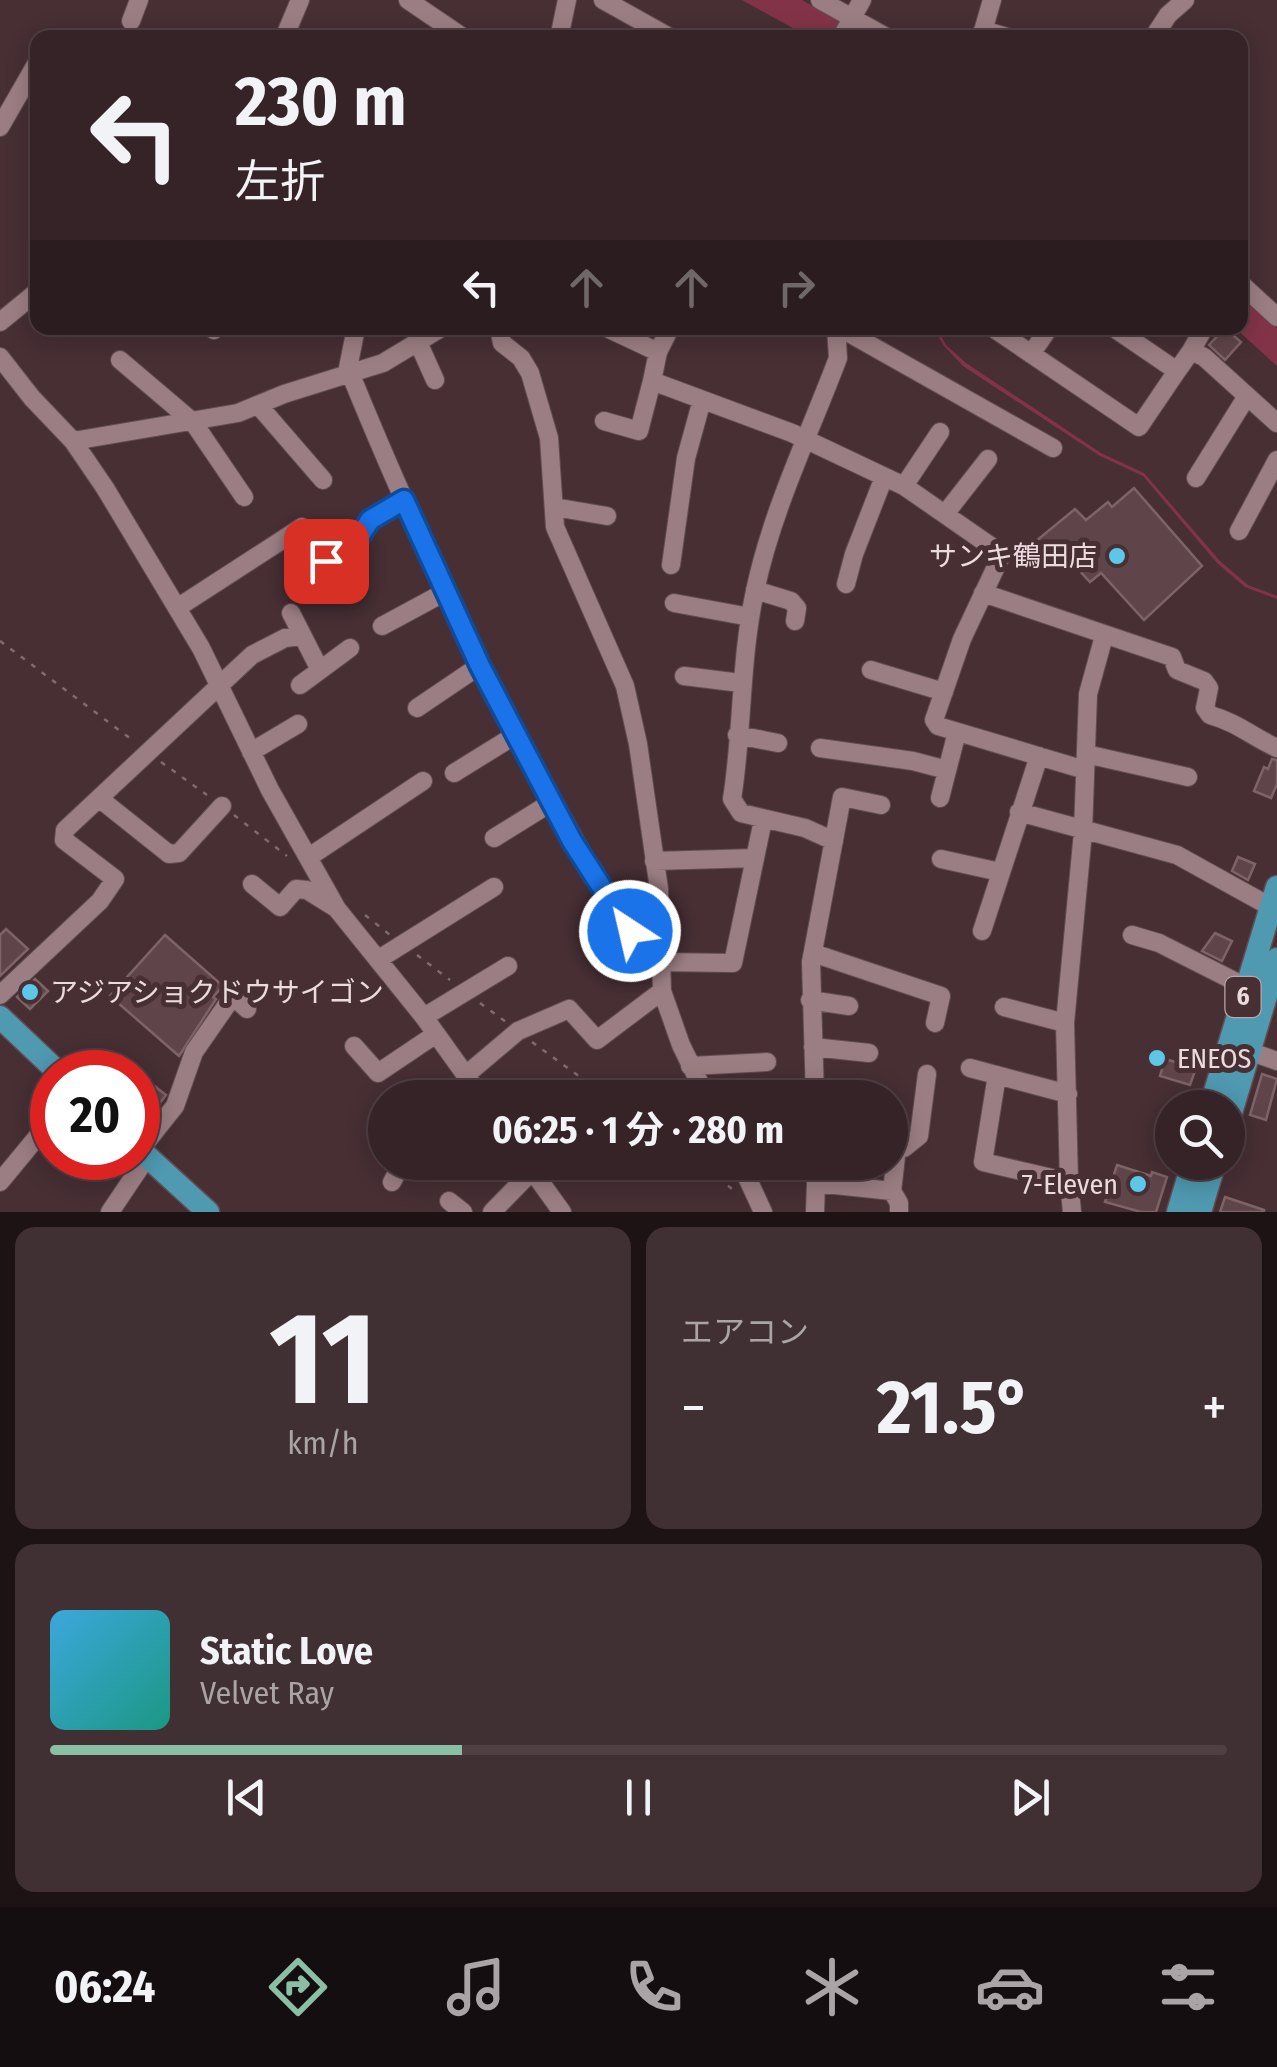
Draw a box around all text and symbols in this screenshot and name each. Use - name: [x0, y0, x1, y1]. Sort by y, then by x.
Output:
- text: 230 m: [235, 60, 407, 144]
- icon: left: [70, 70, 200, 200]
- text: 左折: [235, 155, 325, 209]
- icon: left: [454, 260, 509, 315]
- icon: ahead: [559, 260, 614, 315]
- icon: ahead: [664, 260, 719, 315]
- icon: right: [769, 260, 824, 315]
- pin: [284, 519, 369, 604]
- icon: arrive: [299, 534, 354, 589]
- place label: サンキ鶴田店: [929, 540, 1097, 573]
- marker: サンキ鶴田店: [1106, 545, 1128, 567]
- position arrow: [578, 879, 682, 983]
- place label: アジアショクドウサイゴン: [50, 976, 384, 1009]
- road number: 6: [1226, 977, 1260, 1017]
- marker: アジアショクドウサイゴン: [19, 981, 41, 1003]
- place label: ENEOS: [1177, 1042, 1251, 1075]
- marker: ENEOS: [1146, 1047, 1168, 1069]
- speed limit sign: 20: [30, 1050, 160, 1180]
- map controls: [1155, 1090, 1245, 1180]
- button: search: [1155, 1090, 1245, 1180]
- text: 06:25 · 1 分 · 280 m: [492, 1107, 784, 1153]
- place label: 7-Eleven: [1021, 1168, 1118, 1201]
- marker: 7-Eleven: [1127, 1173, 1149, 1195]
- text: 11: [269, 1281, 377, 1437]
- text: エアコン: [681, 1313, 809, 1351]
- text: 21.5°: [877, 1363, 1031, 1453]
- text: −: [681, 1375, 706, 1441]
- text: +: [1202, 1375, 1227, 1441]
- text: km/h: [287, 1424, 359, 1462]
- text: Static Love: [200, 1628, 373, 1674]
- text: Velvet Ray: [200, 1674, 334, 1712]
- icon: previous: [219, 1770, 274, 1825]
- icon: pause: [611, 1770, 666, 1825]
- icon: next: [1003, 1770, 1058, 1825]
- icon: directions: [263, 1952, 333, 2022]
- icon: music: [441, 1952, 511, 2022]
- icon: phone: [619, 1952, 689, 2022]
- icon: climate: [797, 1952, 867, 2022]
- icon: car: [975, 1952, 1045, 2022]
- icon: filters: [1153, 1952, 1223, 2022]
- text: 06:24: [54, 1960, 155, 2014]

